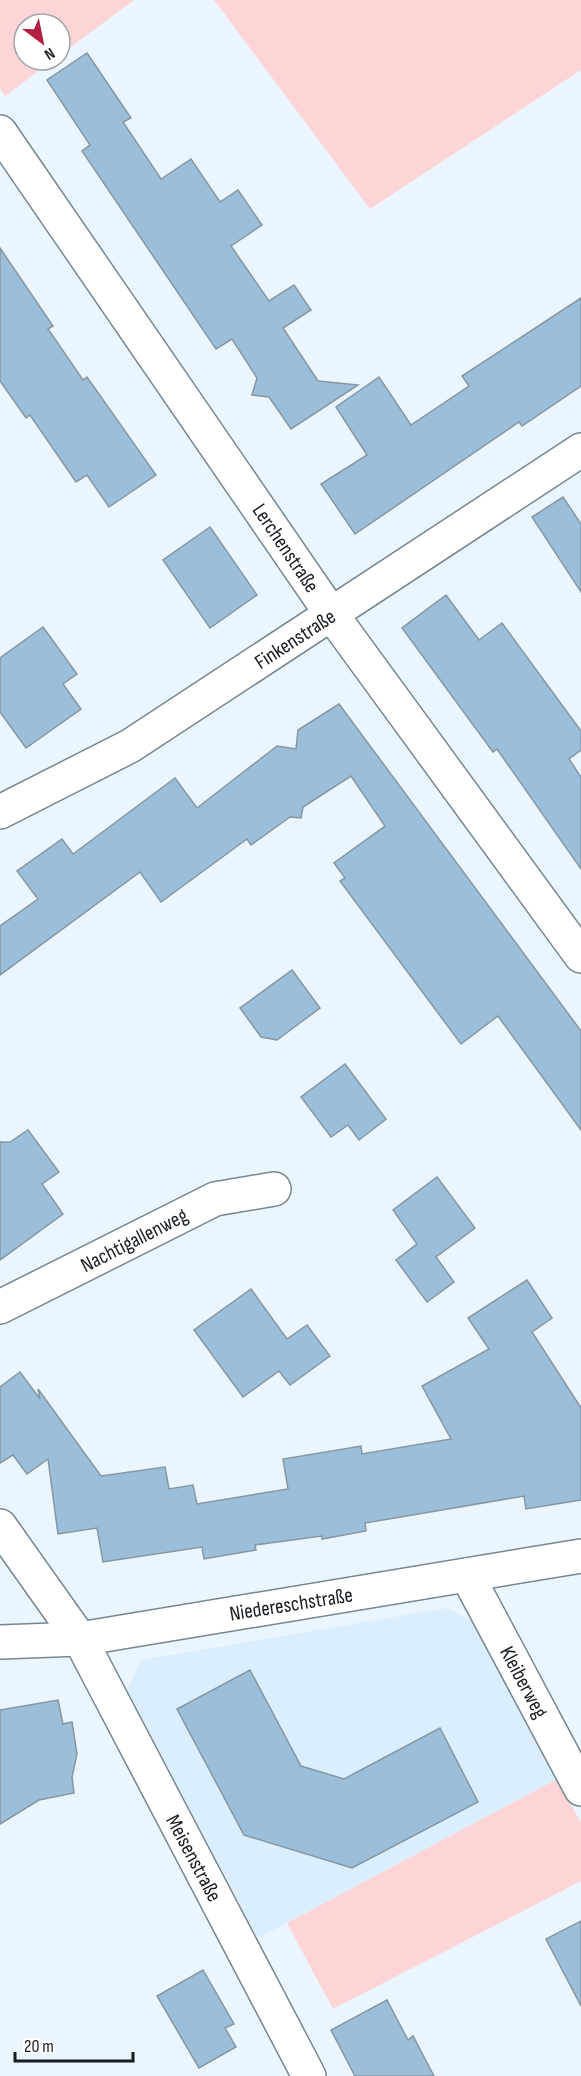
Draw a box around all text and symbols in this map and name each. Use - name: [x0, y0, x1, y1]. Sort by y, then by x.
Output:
- north arrow: [12, 12, 72, 72]
- text: N: [40, 43, 58, 64]
- street label: Lerchenstraße: [247, 499, 324, 597]
- street label: Finkenstraße: [250, 604, 340, 675]
- street label: Nachtigallenweg: [77, 1203, 192, 1278]
- street label: Niedereschstraße: [228, 1582, 354, 1627]
- street label: Kleiberweg: [494, 1642, 553, 1722]
- street label: Meisenstraße: [160, 1811, 227, 1906]
- scale bar: [15, 2025, 134, 2063]
- text: 20 m: [24, 2036, 54, 2057]

